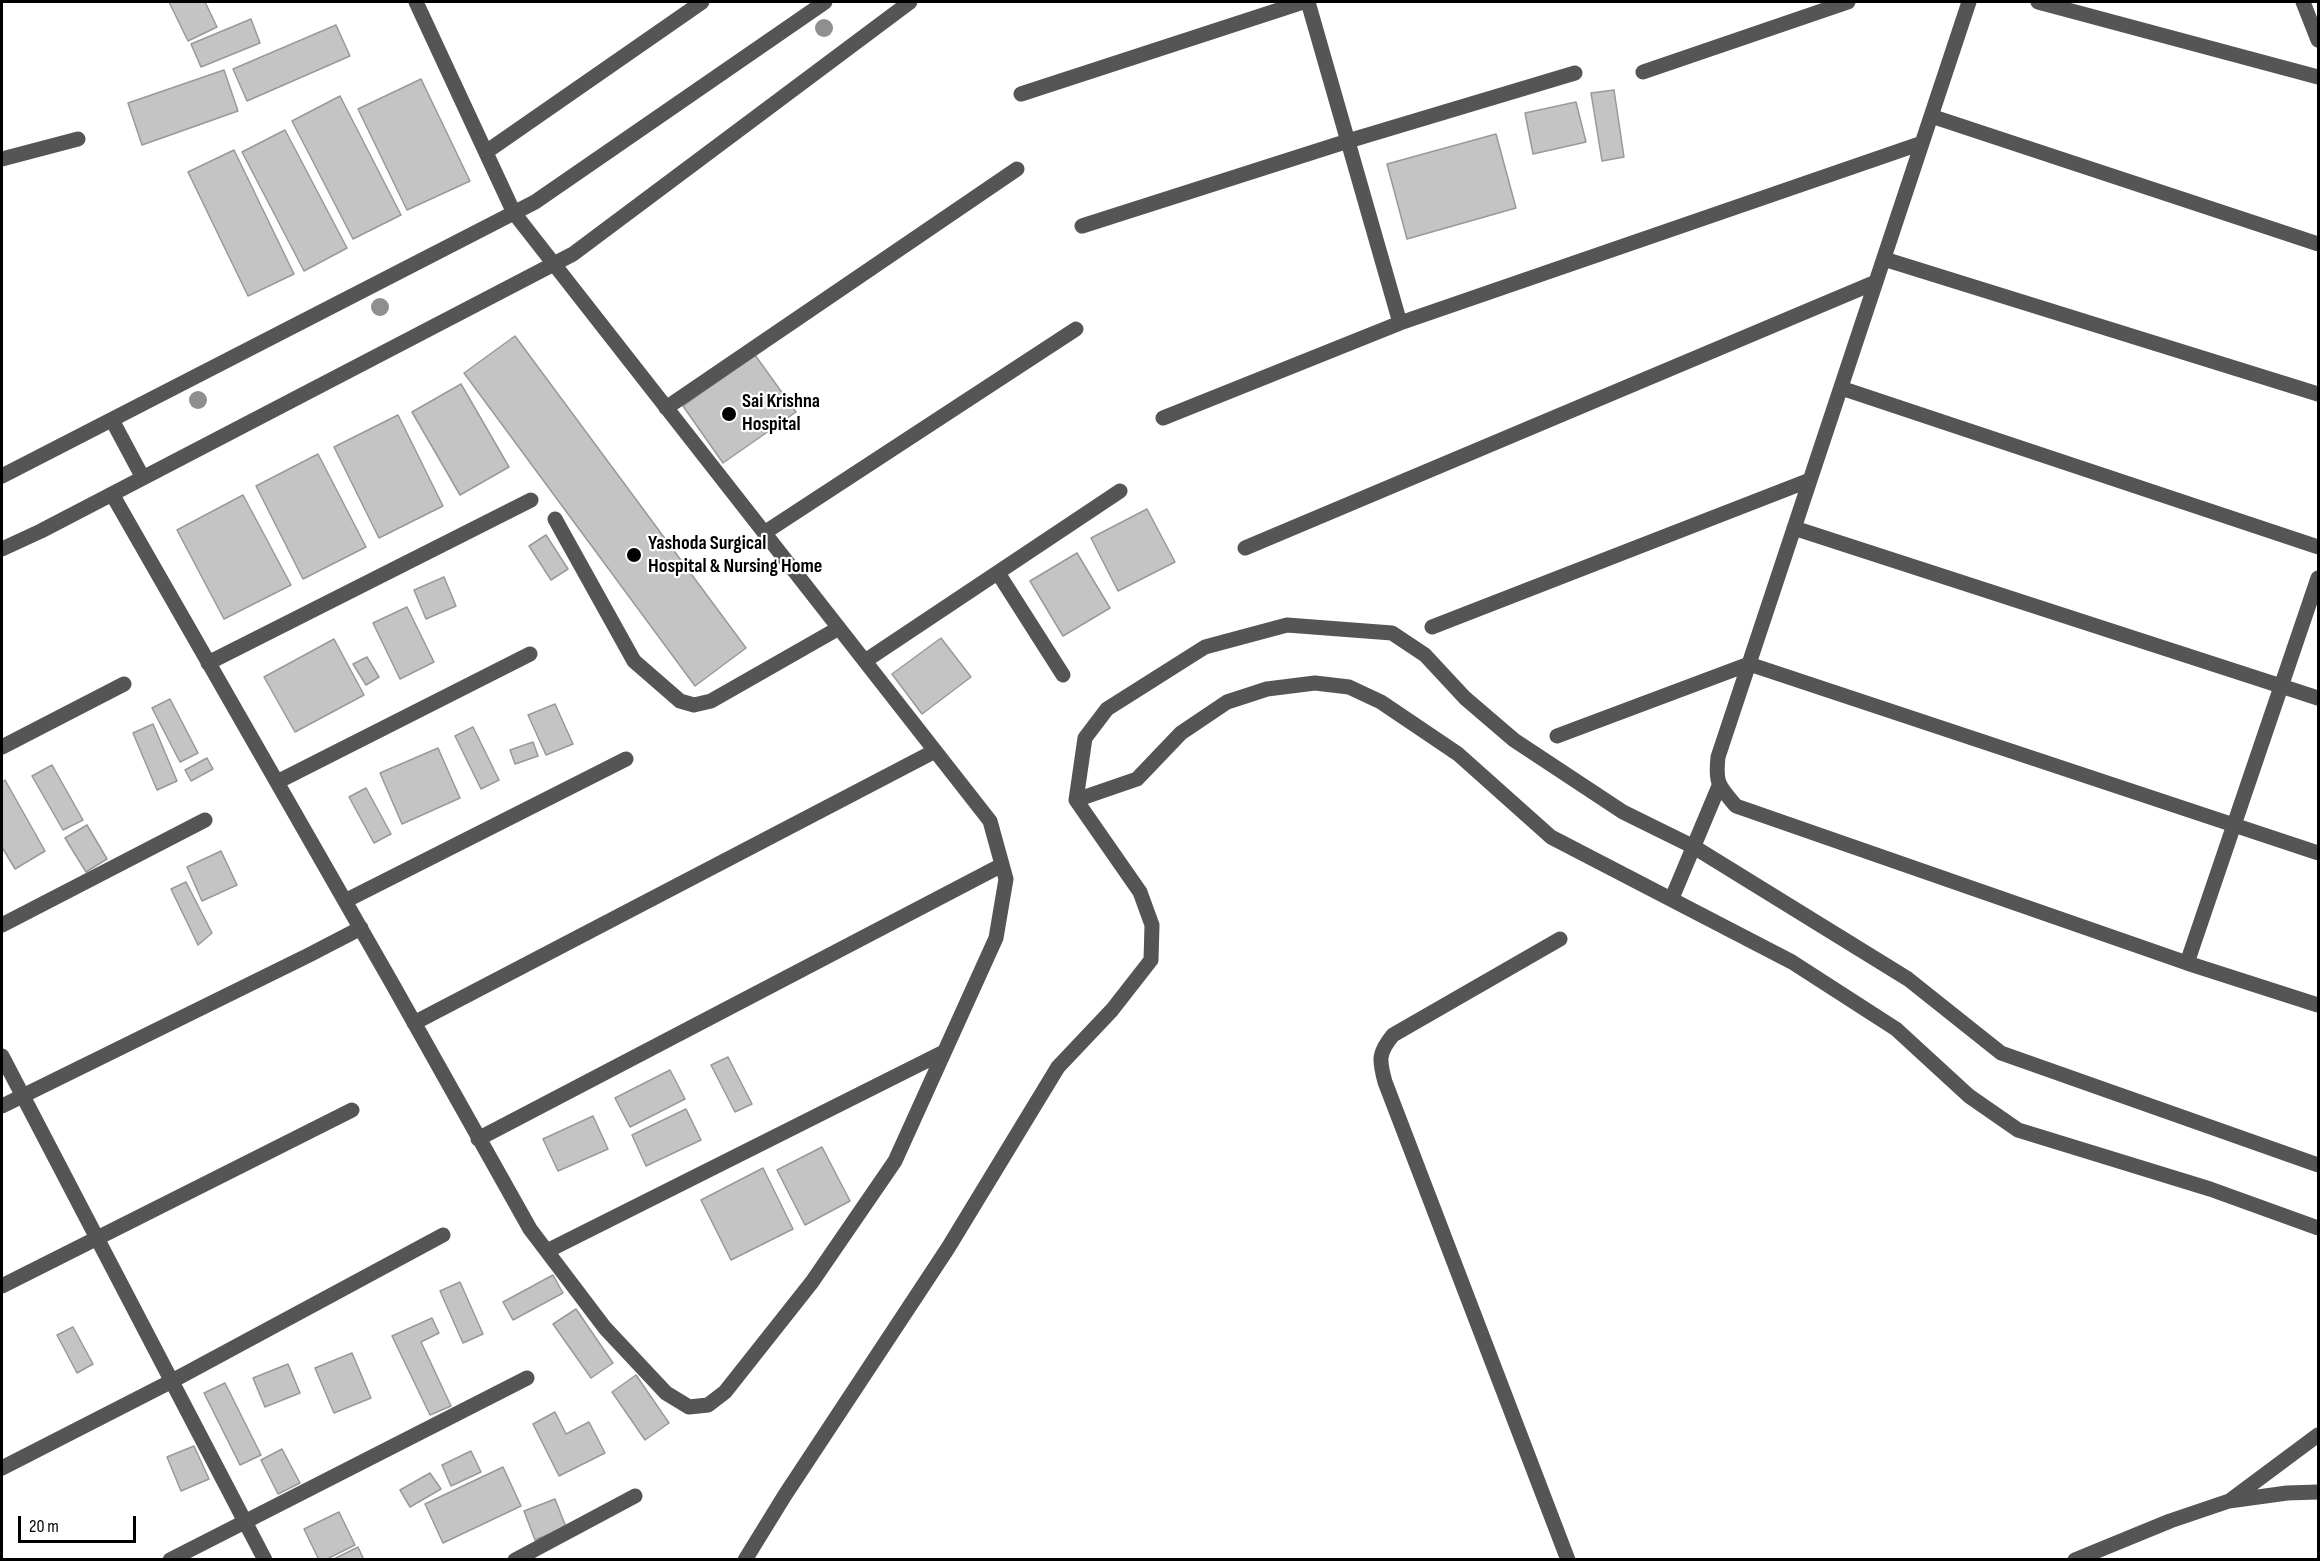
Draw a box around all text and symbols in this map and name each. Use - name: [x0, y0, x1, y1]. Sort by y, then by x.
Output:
- place label: Sai Krishna Hospital: [742, 390, 820, 437]
- marker: Sai Krishna Hospital: [720, 405, 738, 423]
- place label: Yashoda Surgical Hospital & Nursing Home: [648, 532, 822, 579]
- marker: Yashoda Surgical Hospital & Nursing Home: [625, 546, 643, 564]
- scale bar: [21, 1504, 140, 1542]
- text: 20 m: [29, 1516, 59, 1537]

